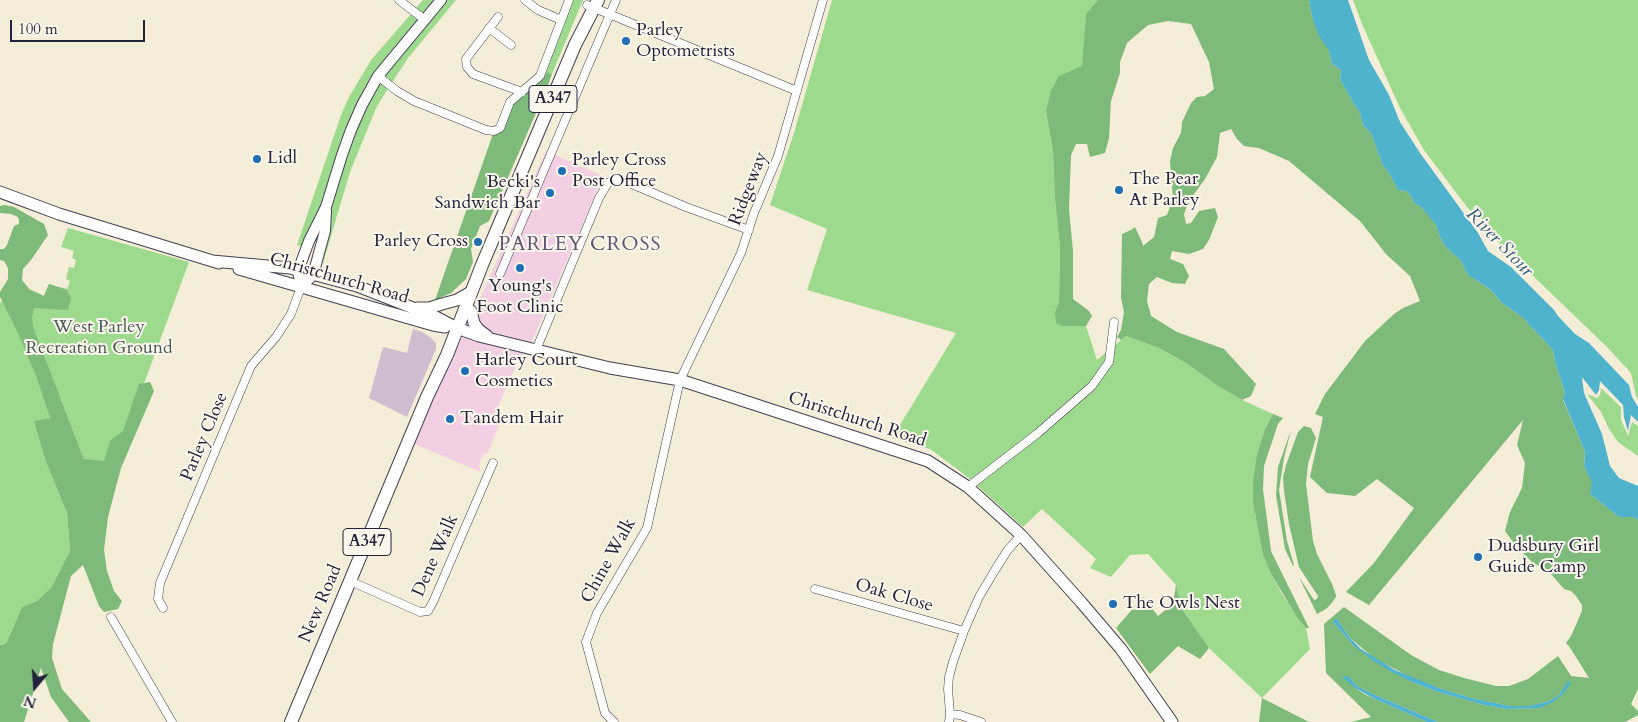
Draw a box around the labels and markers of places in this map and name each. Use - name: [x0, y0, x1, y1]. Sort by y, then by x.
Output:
- place label: Parley Optometrists: [636, 20, 735, 62]
- marker: Parley Optometrists: [620, 35, 632, 47]
- place label: Lidl: [267, 148, 297, 170]
- place label: Parley Cross Post Office: [572, 150, 666, 192]
- marker: Lidl: [251, 153, 263, 165]
- marker: Parley Cross Post Office: [556, 165, 568, 177]
- place label: The Pear At Parley: [1129, 169, 1200, 212]
- place label: Becki's Sandwich Bar: [434, 172, 540, 214]
- marker: The Pear At Parley: [1113, 184, 1125, 196]
- marker: Becki's Sandwich Bar: [544, 187, 556, 199]
- place label: Parley Cross: [374, 231, 468, 253]
- marker: Parley Cross: [472, 236, 484, 248]
- marker: Young's Foot Clinic: [514, 262, 526, 274]
- place label: Young's Foot Clinic: [476, 276, 564, 318]
- place label: Harley Court Cosmetics: [475, 350, 577, 392]
- marker: Harley Court Cosmetics: [459, 365, 471, 377]
- place label: Tandem Hair: [460, 408, 563, 430]
- marker: Tandem Hair: [444, 413, 456, 425]
- place label: Dudsbury Girl Guide Camp: [1488, 536, 1599, 578]
- marker: Dudsbury Girl Guide Camp: [1472, 551, 1484, 563]
- place label: The Owls Nest: [1123, 593, 1240, 615]
- marker: The Owls Nest: [1107, 598, 1119, 610]

